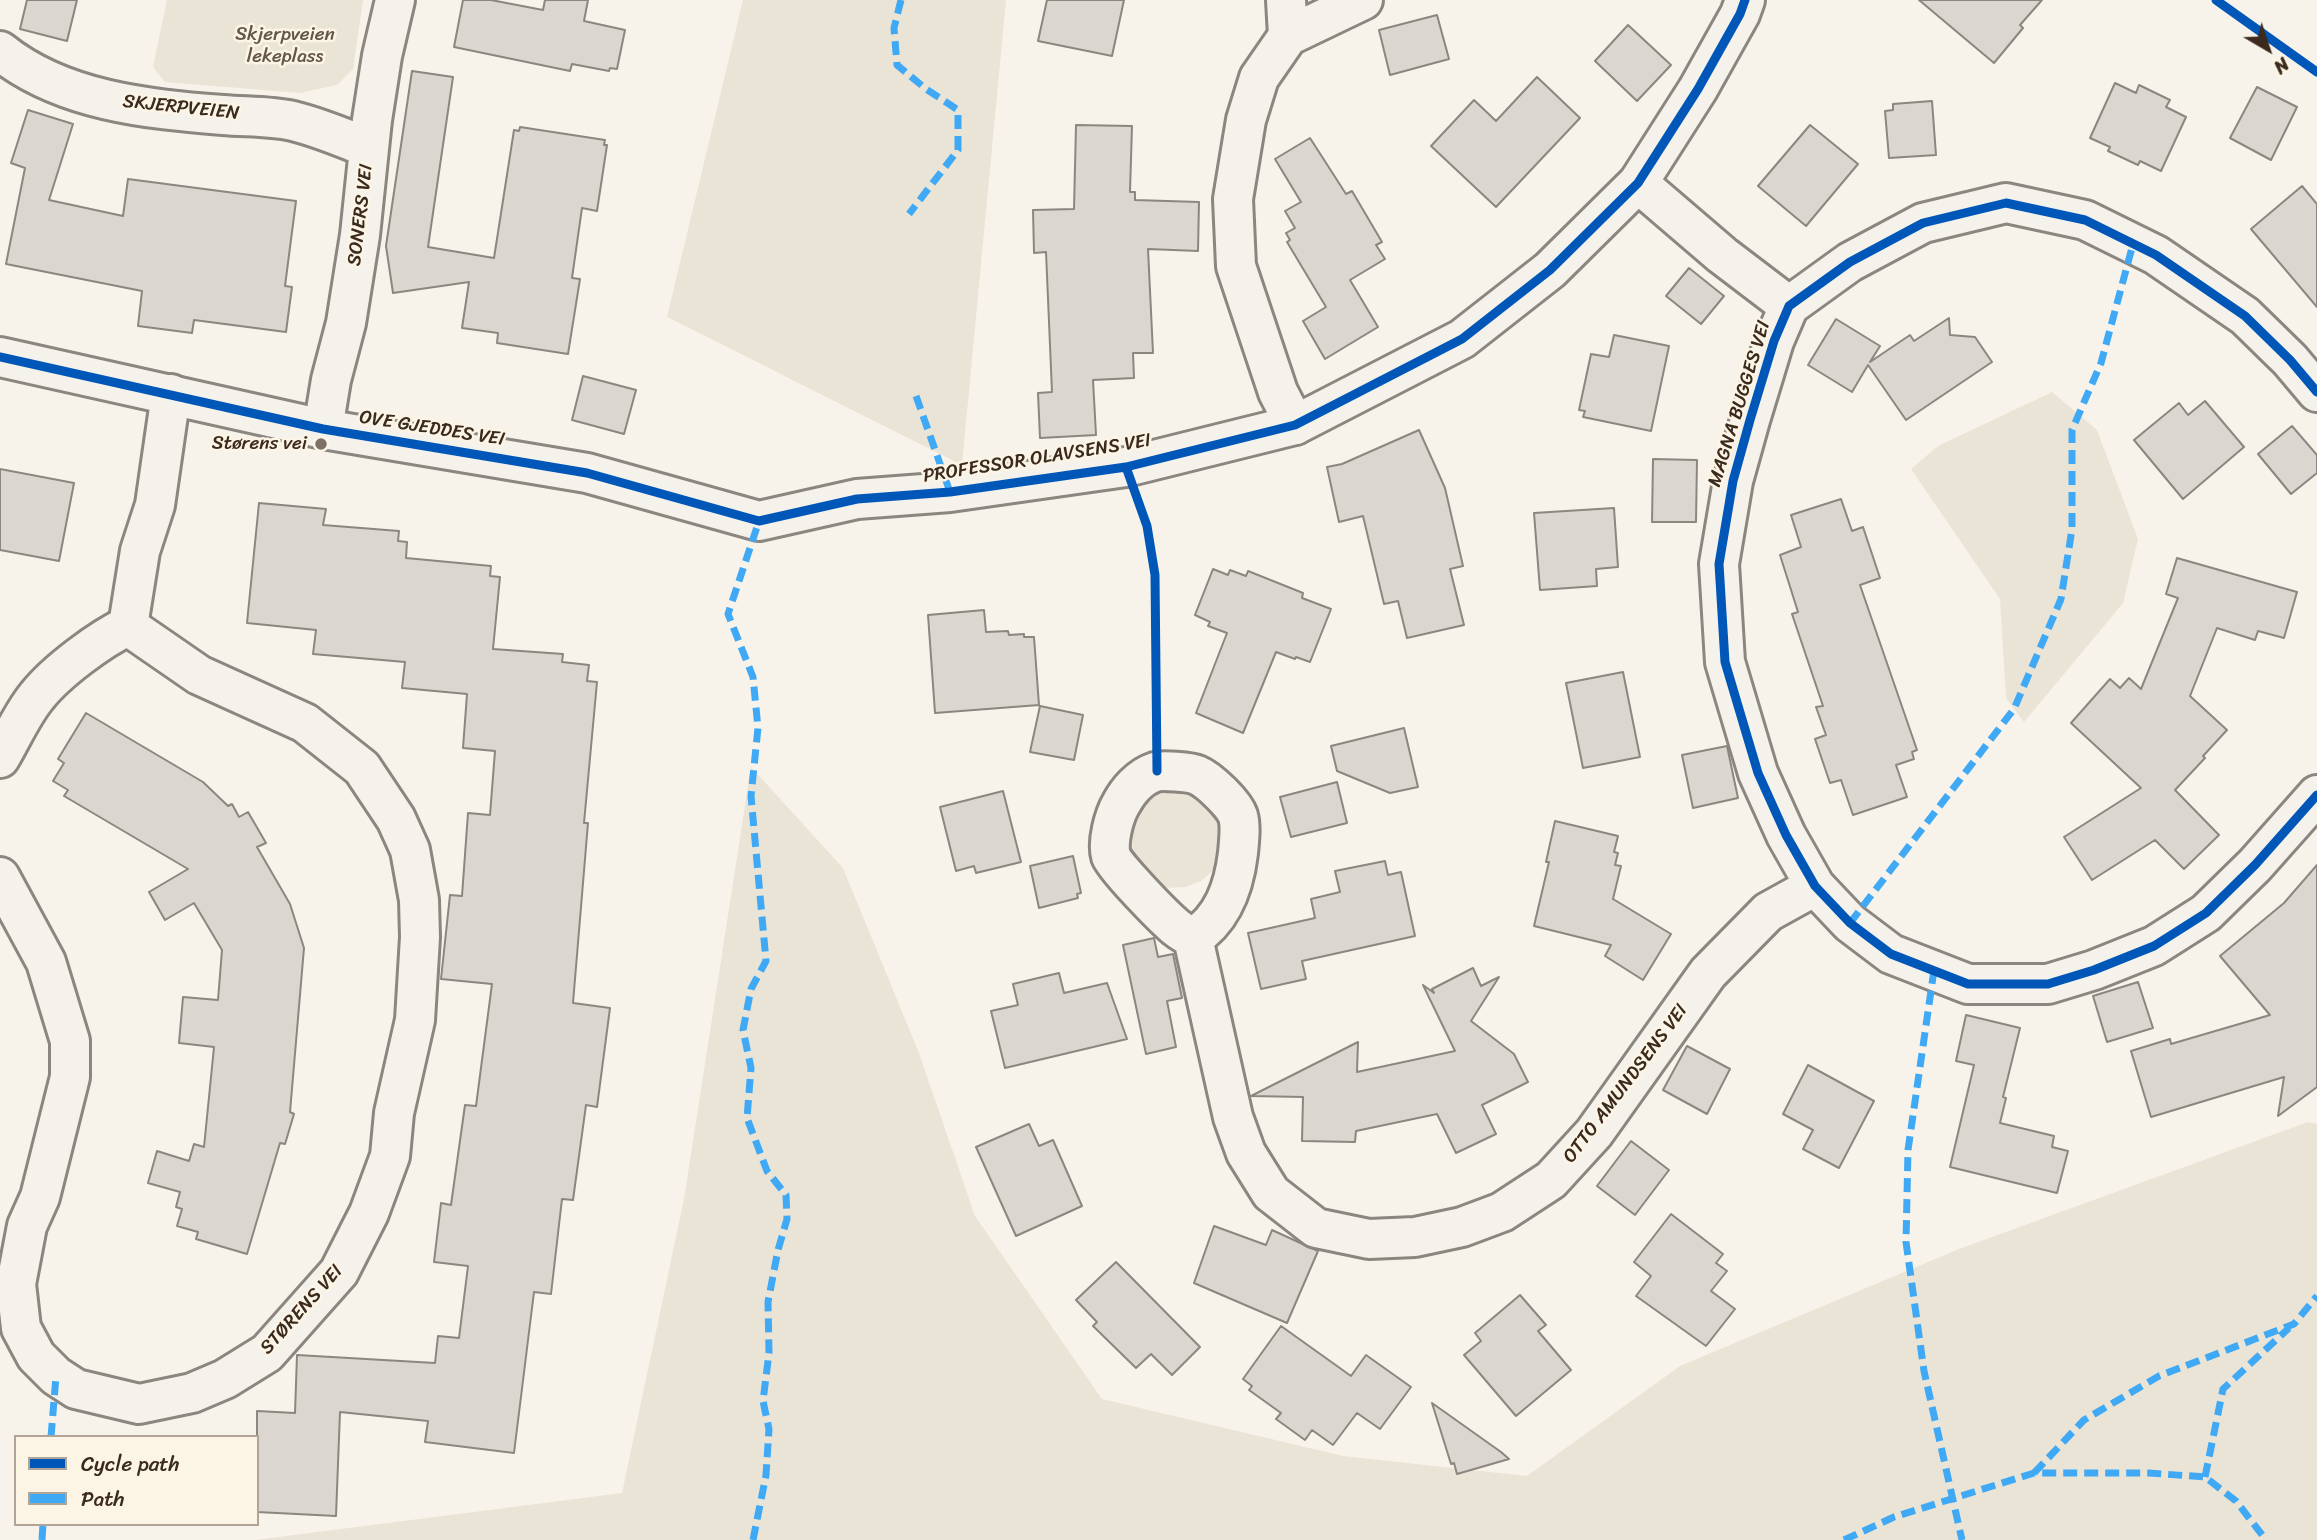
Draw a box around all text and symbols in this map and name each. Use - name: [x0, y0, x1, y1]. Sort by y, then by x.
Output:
- north arrow: [2233, 14, 2303, 84]
- park label: Skjerpveien lekeplass: [235, 24, 335, 68]
- text: N: [2266, 49, 2297, 83]
- street label: SKJERPVEIEN: [122, 91, 240, 125]
- street label: SONERS VEI: [343, 163, 379, 267]
- street label: MAGNA BUGGES VEI: [1704, 318, 1776, 490]
- street label: OVE GJEDDES VEI: [358, 406, 506, 452]
- street label: PROFESSOR OLAVSENS VEI: [921, 430, 1153, 488]
- place label: Størens vei: [212, 433, 307, 455]
- marker: Størens vei: [313, 436, 329, 452]
- street label: OTTO AMUNDSENS VEI: [1559, 1000, 1693, 1168]
- street label: STØRENS VEI: [256, 1261, 348, 1359]
- legend: [14, 1435, 259, 1526]
- text: Cycle path: [81, 1445, 180, 1483]
- text: Path: [81, 1480, 124, 1518]

